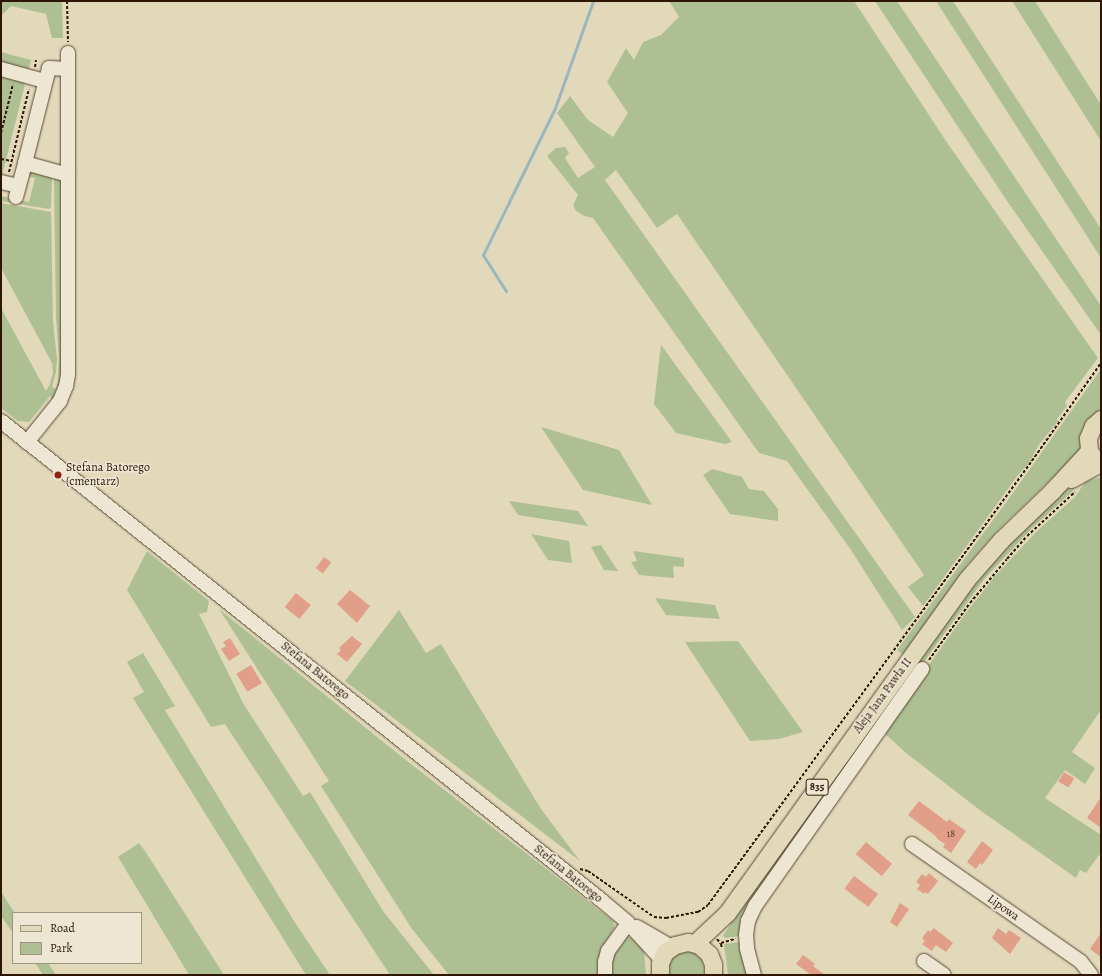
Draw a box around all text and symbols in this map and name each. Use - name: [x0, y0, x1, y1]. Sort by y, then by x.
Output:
- place label: Stefana Batorego (cmentarz): [66, 461, 150, 489]
- marker: Stefana Batorego (cmentarz): [53, 470, 63, 480]
- street label: Stefana Batorego: [278, 639, 352, 703]
- street label: Aleja Jana Pawła II: [851, 655, 915, 737]
- road number: 835: [805, 778, 829, 796]
- house number: 18: [947, 828, 955, 840]
- street label: Stefana Batorego: [531, 842, 605, 906]
- street label: Lipowa: [984, 892, 1022, 924]
- legend: [12, 912, 142, 964]
- text: Road: [50, 920, 75, 936]
- text: Park: [50, 940, 73, 956]

